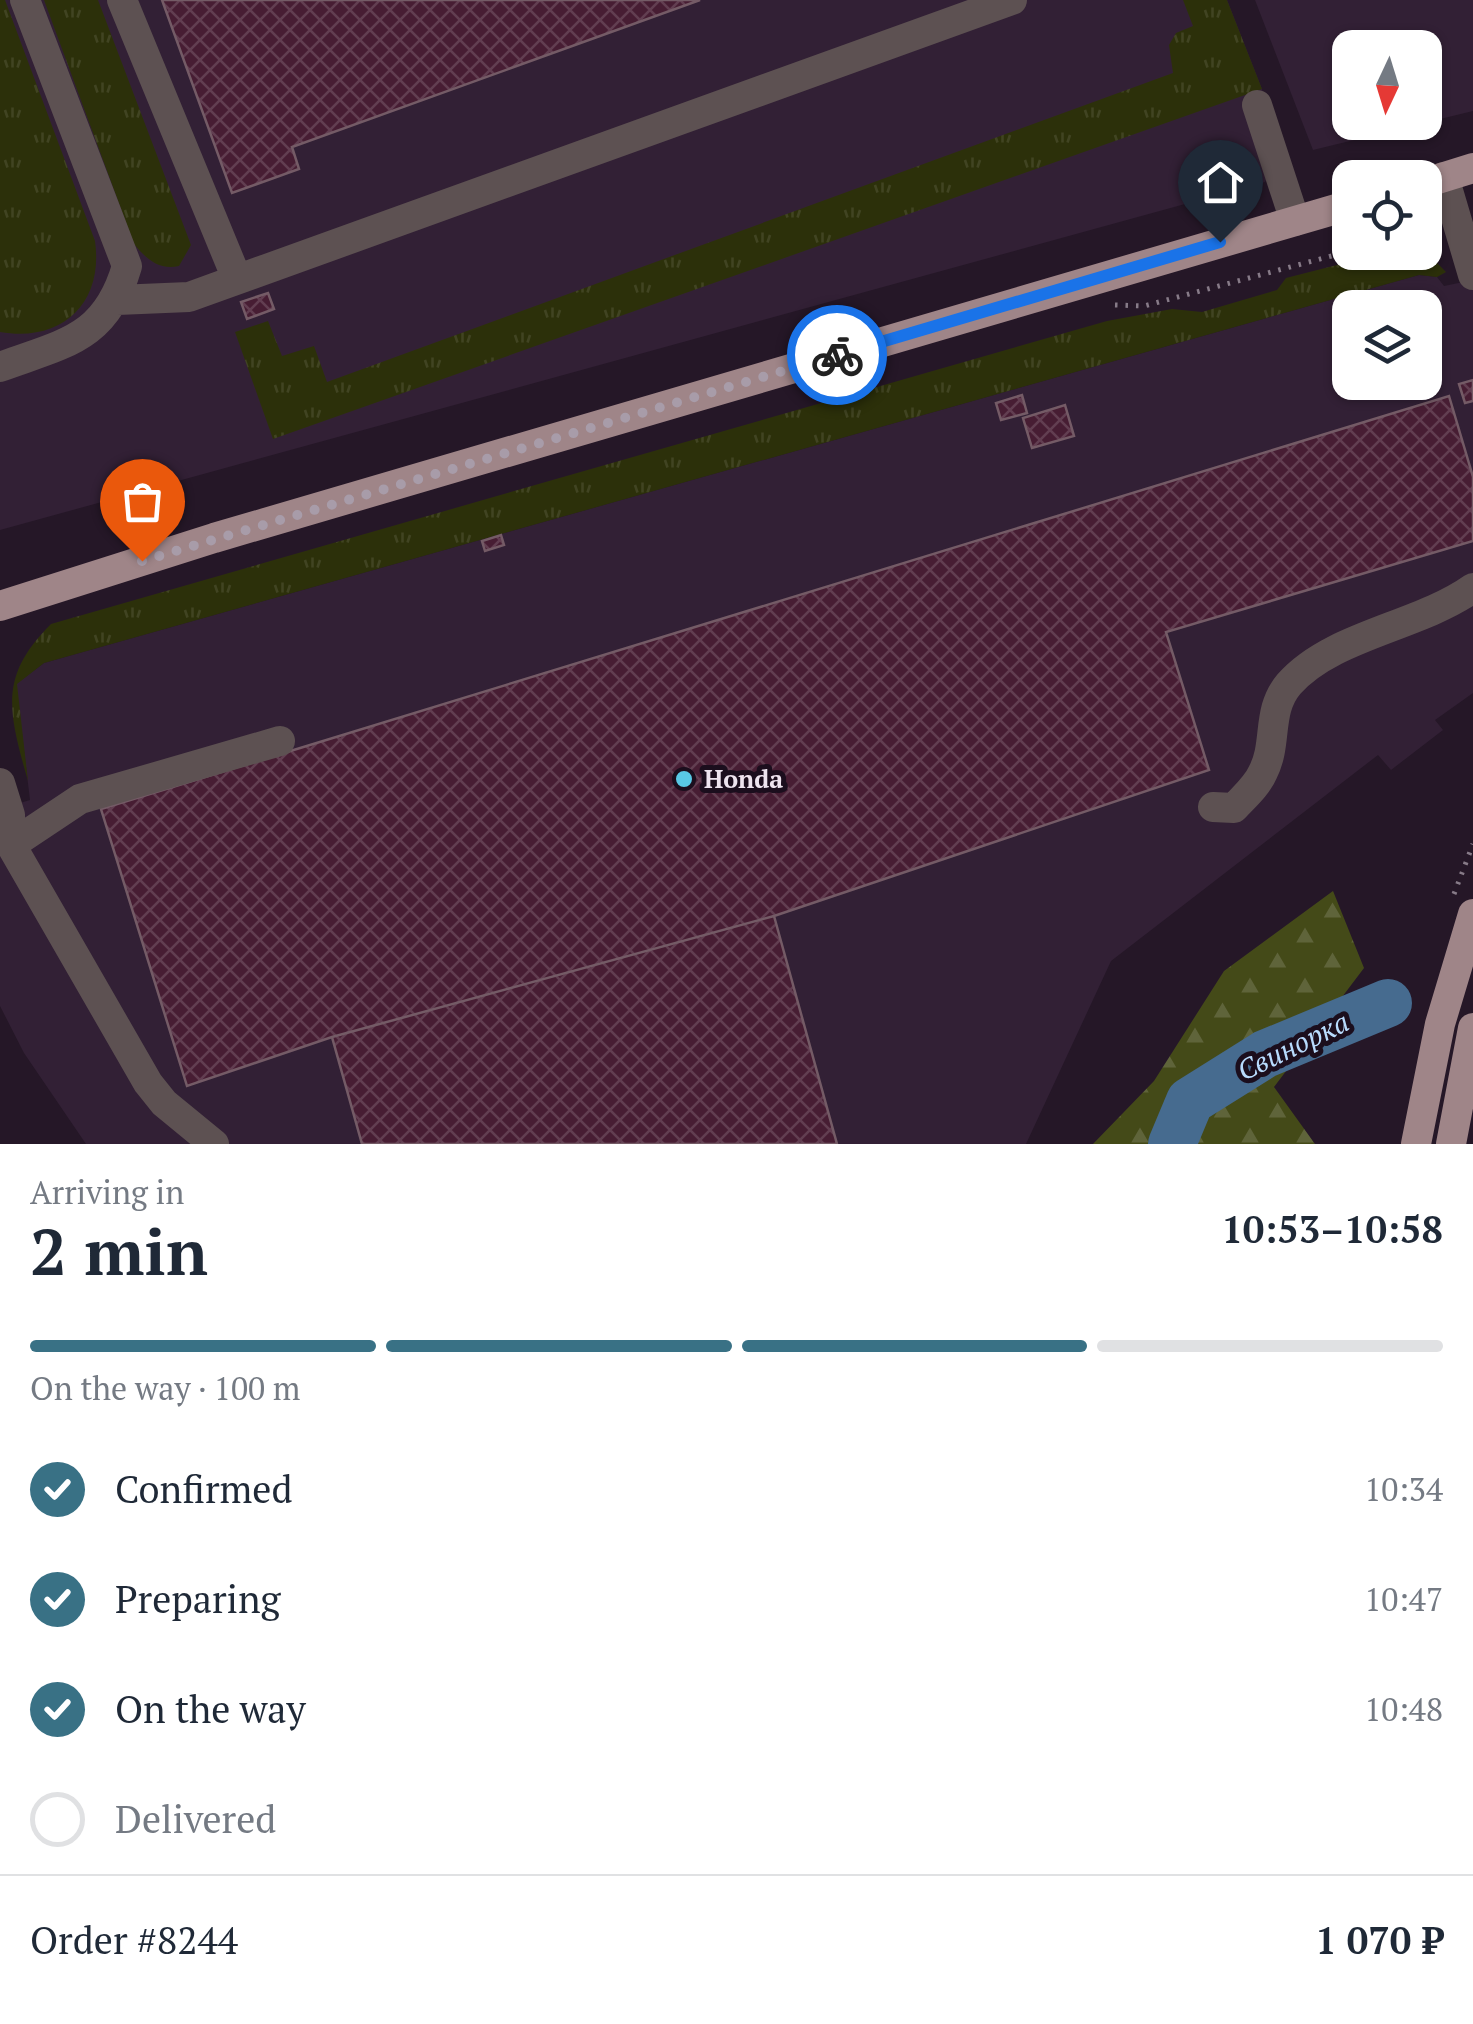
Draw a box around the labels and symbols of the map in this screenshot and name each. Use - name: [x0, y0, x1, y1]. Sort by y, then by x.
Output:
- north arrow: [1332, 30, 1442, 140]
- pin: [1178, 140, 1263, 243]
- courier: [787, 305, 887, 405]
- pin: [100, 459, 185, 562]
- place label: Honda: [704, 762, 783, 795]
- marker: Honda: [673, 768, 695, 790]
- water label: Свинорка: [1231, 1003, 1355, 1088]

